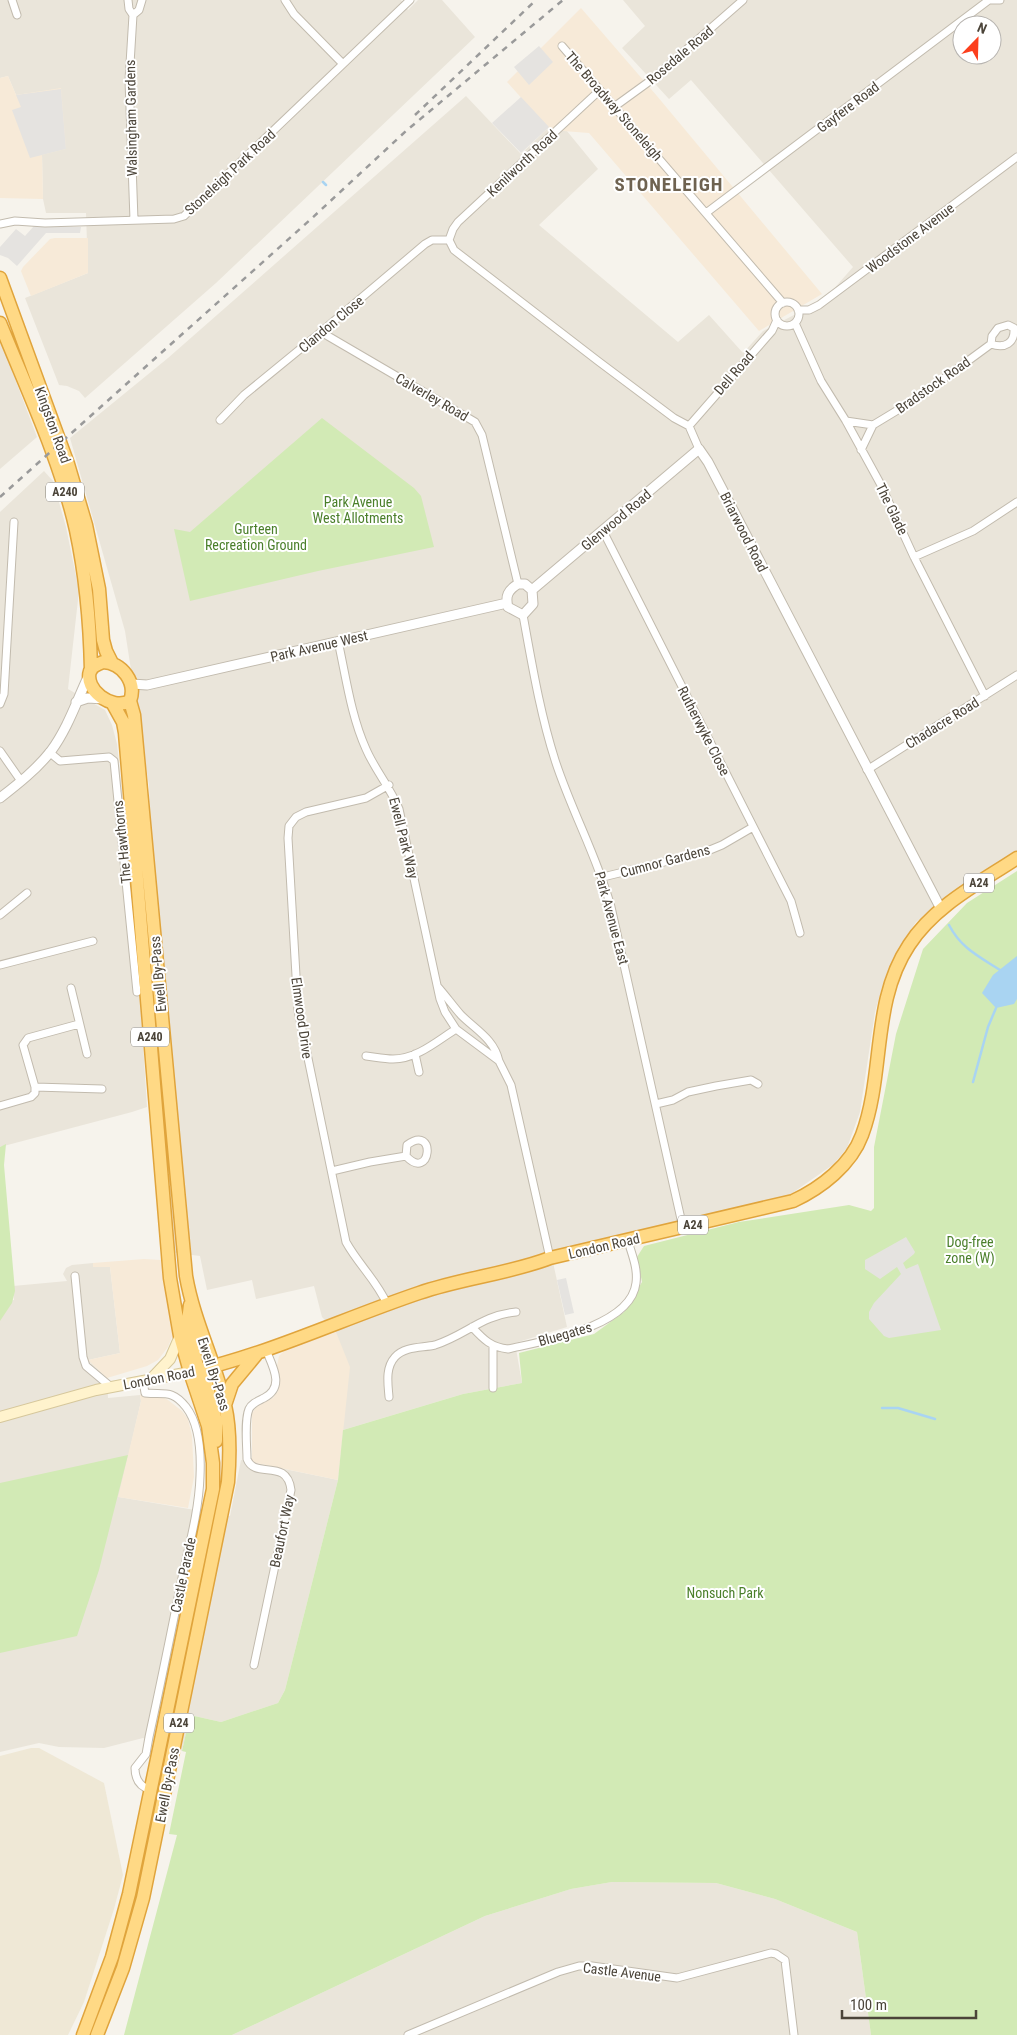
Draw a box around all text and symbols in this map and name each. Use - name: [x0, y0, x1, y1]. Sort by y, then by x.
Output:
- north arrow: [952, 15, 1002, 65]
- text: N: [975, 19, 989, 37]
- street label: Rosedale Road: [643, 22, 717, 88]
- street label: The Broadway Stoneleigh: [562, 48, 666, 164]
- street label: Walsingham Gardens: [122, 60, 140, 176]
- street label: Gayfere Road: [814, 78, 882, 136]
- street label: Stoneleigh Park Road: [181, 126, 279, 218]
- street label: Kenilworth Road: [484, 126, 560, 200]
- district label: STONELEIGH: [614, 173, 724, 196]
- street label: Woodstone Avenue: [863, 200, 957, 276]
- street label: Clandon Close: [295, 292, 367, 356]
- street label: Dell Road: [711, 348, 757, 398]
- street label: Bradstock Road: [893, 354, 973, 416]
- street label: Calverley Road: [393, 370, 471, 424]
- street label: Kingston Road: [32, 385, 74, 465]
- street label: The Glade: [873, 481, 912, 538]
- road number: A240: [46, 482, 84, 502]
- street label: Glenwood Road: [578, 486, 654, 554]
- street label: Briarwood Road: [717, 489, 771, 575]
- park label: Park Avenue West Allotments: [313, 494, 403, 526]
- park label: Gurteen Recreation Ground: [205, 521, 307, 553]
- street label: Park Avenue West: [269, 627, 369, 665]
- street label: Rutherwyke Close: [675, 684, 734, 779]
- street label: Chadacre Road: [902, 694, 982, 752]
- street label: Ewell Park Way: [386, 796, 422, 880]
- street label: The Hawthorns: [110, 800, 134, 884]
- street label: Cumnor Gardens: [618, 841, 712, 881]
- street label: Park Avenue East: [592, 870, 632, 966]
- road number: A24: [964, 874, 994, 892]
- street label: Ewell By-Pass: [147, 935, 169, 1013]
- street label: Elmwood Drive: [288, 976, 316, 1060]
- road number: A240: [131, 1028, 169, 1046]
- road number: A24: [678, 1216, 708, 1234]
- street label: London Road: [567, 1230, 641, 1262]
- park label: Dog-free zone (W): [945, 1234, 995, 1267]
- street label: Bluegates: [536, 1319, 594, 1349]
- street label: Ewell By-Pass: [195, 1335, 233, 1413]
- street label: London Road: [122, 1363, 196, 1393]
- street label: Beaufort Way: [266, 1493, 298, 1569]
- street label: Castle Parade: [167, 1535, 199, 1614]
- park label: Nonsuch Park: [686, 1585, 764, 1601]
- road number: A24: [164, 1714, 194, 1732]
- street label: Ewell By-Pass: [152, 1746, 182, 1824]
- street label: Castle Avenue: [582, 1959, 662, 1985]
- scale bar: [842, 1988, 976, 2020]
- text: 100 m: [850, 1996, 887, 2014]

